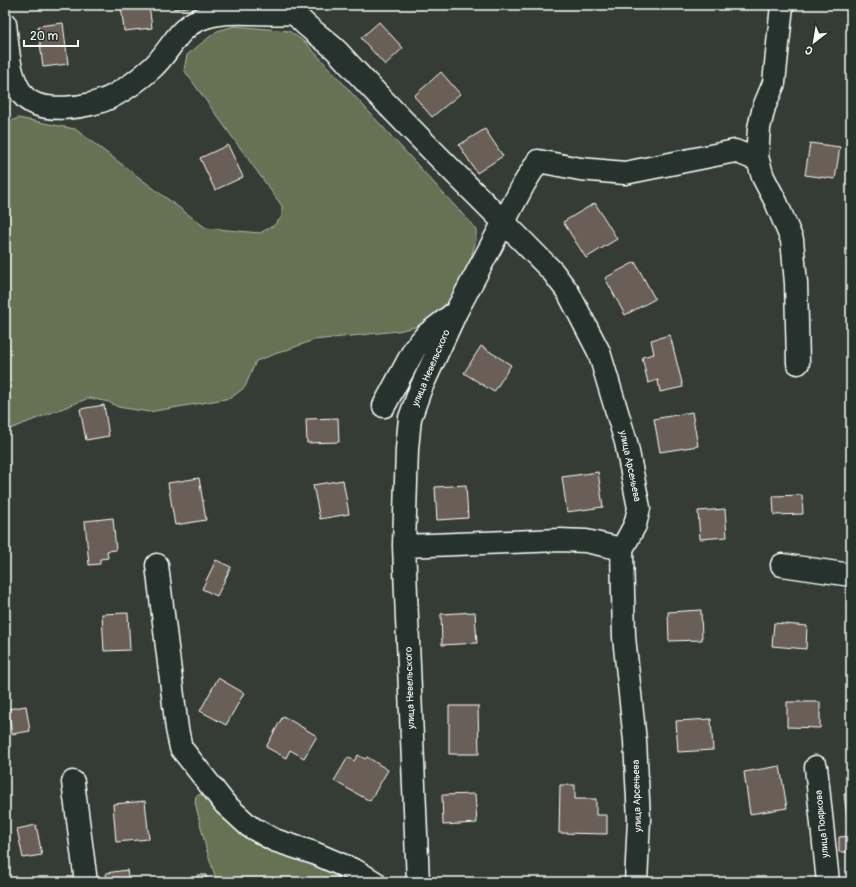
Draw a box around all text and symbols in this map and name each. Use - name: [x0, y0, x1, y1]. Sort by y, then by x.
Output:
- scale bar: [24, 22, 78, 48]
- north arrow: [794, 22, 834, 62]
- text: 20 m: [30, 29, 59, 44]
- text: С: [803, 43, 815, 57]
- street label: улица Невельского: [409, 327, 453, 409]
- street label: улица Арсеньева: [616, 428, 643, 503]
- street label: улица Невельского: [403, 646, 417, 730]
- street label: улица Арсеньева: [630, 759, 644, 833]
- street label: улица Пояркова: [812, 789, 832, 859]

